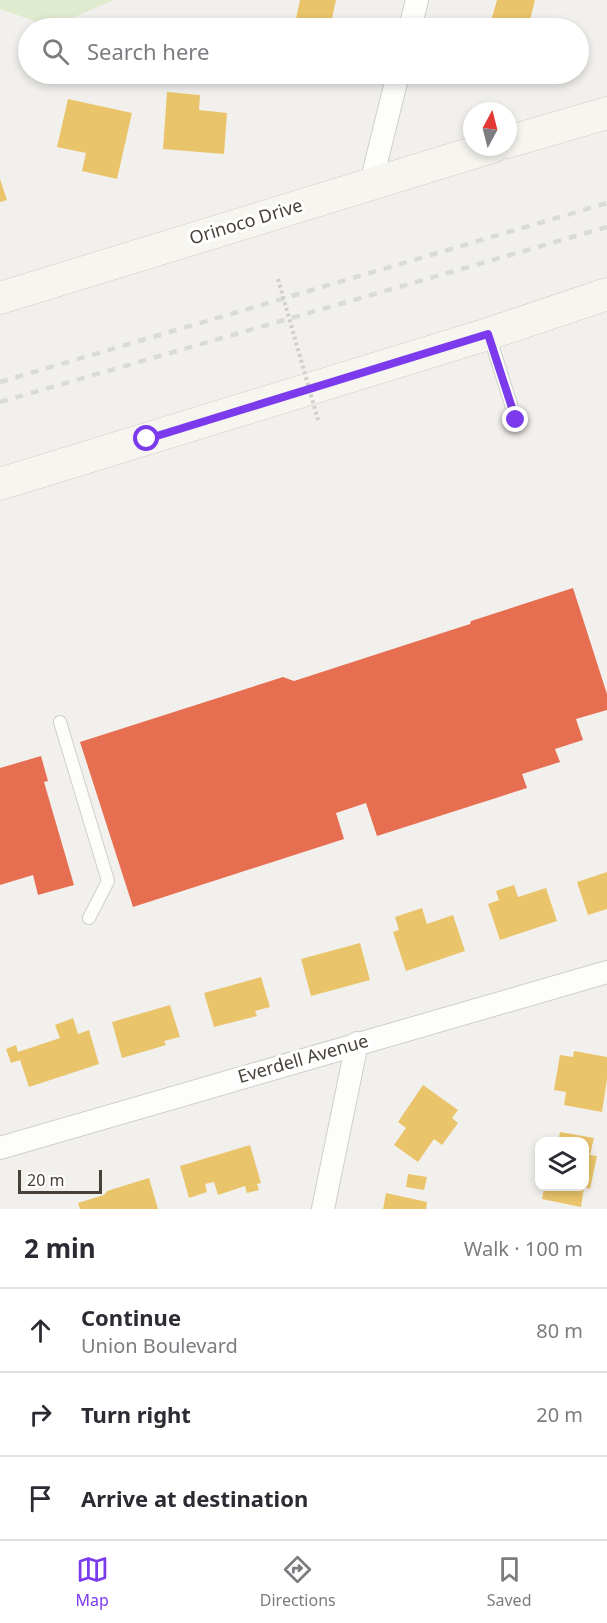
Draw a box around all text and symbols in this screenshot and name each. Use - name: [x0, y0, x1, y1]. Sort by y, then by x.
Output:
- search box: [18, 18, 589, 84]
- icon: search: [39, 35, 72, 68]
- text: Search here: [87, 36, 209, 66]
- north arrow: [463, 102, 517, 156]
- street label: Orinoco Drive: [186, 192, 305, 250]
- route end: [502, 406, 528, 432]
- route start: [133, 425, 159, 451]
- street label: Everdell Avenue: [235, 1028, 371, 1088]
- map controls: [535, 1137, 589, 1191]
- button: layers: [535, 1137, 589, 1191]
- scale bar: [18, 1167, 102, 1194]
- text: 20 m: [27, 1169, 64, 1191]
- text: 2 min: [24, 1230, 96, 1266]
- text: Walk · 100 m: [464, 1235, 583, 1262]
- text: Continue: [81, 1302, 181, 1332]
- icon: ahead: [24, 1314, 57, 1347]
- text: 80 m: [536, 1317, 583, 1344]
- text: Union Boulevard: [81, 1332, 238, 1359]
- icon: right: [24, 1398, 57, 1431]
- text: Turn right: [81, 1399, 191, 1429]
- text: 20 m: [536, 1401, 583, 1428]
- icon: arrive: [24, 1482, 57, 1515]
- text: Arrive at destination: [81, 1483, 308, 1513]
- tab: Map: [75, 1553, 109, 1611]
- tab: Directions: [260, 1553, 336, 1611]
- tab: Saved: [487, 1553, 531, 1611]

